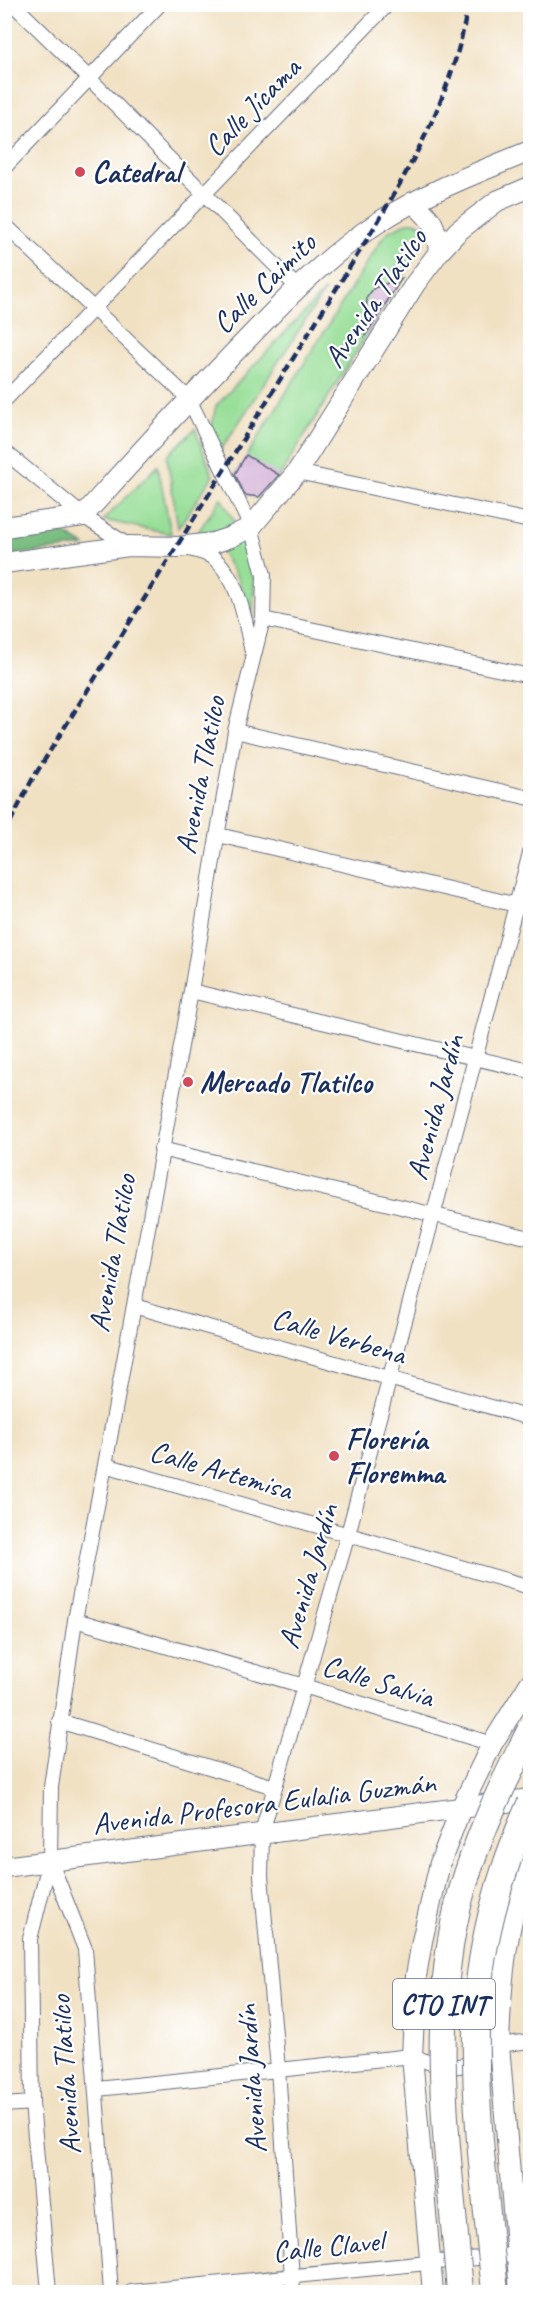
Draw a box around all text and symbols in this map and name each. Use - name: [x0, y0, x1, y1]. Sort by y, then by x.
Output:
- street label: Calle Jícama: [195, 48, 310, 165]
- place label: Catedral: [92, 153, 186, 191]
- marker: Catedral: [73, 165, 87, 179]
- street label: Avenida Tlatilco: [315, 220, 436, 375]
- street label: Calle Caimito: [204, 223, 325, 342]
- street label: Avenida Tlatilco: [166, 692, 234, 857]
- street label: Avenida Jardín: [397, 1029, 473, 1184]
- place label: Mercado Tlatilco: [200, 1063, 374, 1101]
- marker: Mercado Tlatilco: [181, 1075, 195, 1089]
- street label: Avenida Tlatilco: [79, 1170, 145, 1335]
- street label: Calle Verbena: [268, 1299, 412, 1374]
- place label: Florería Floremma: [346, 1420, 447, 1492]
- street label: Calle Artemisa: [145, 1432, 298, 1509]
- marker: Florería Floremma: [327, 1449, 341, 1463]
- street label: Avenida Jardín: [269, 1498, 347, 1653]
- street label: Calle Salvia: [318, 1646, 440, 1716]
- street label: Avenida Profesora Eulalia Guzmán: [90, 1763, 439, 1843]
- road number: CTO INT: [393, 1979, 495, 2029]
- street label: Avenida Tlatilco: [40, 1993, 90, 2156]
- street label: Avenida Jardín: [227, 2002, 275, 2155]
- street label: Calle Clavel: [271, 2221, 390, 2271]

